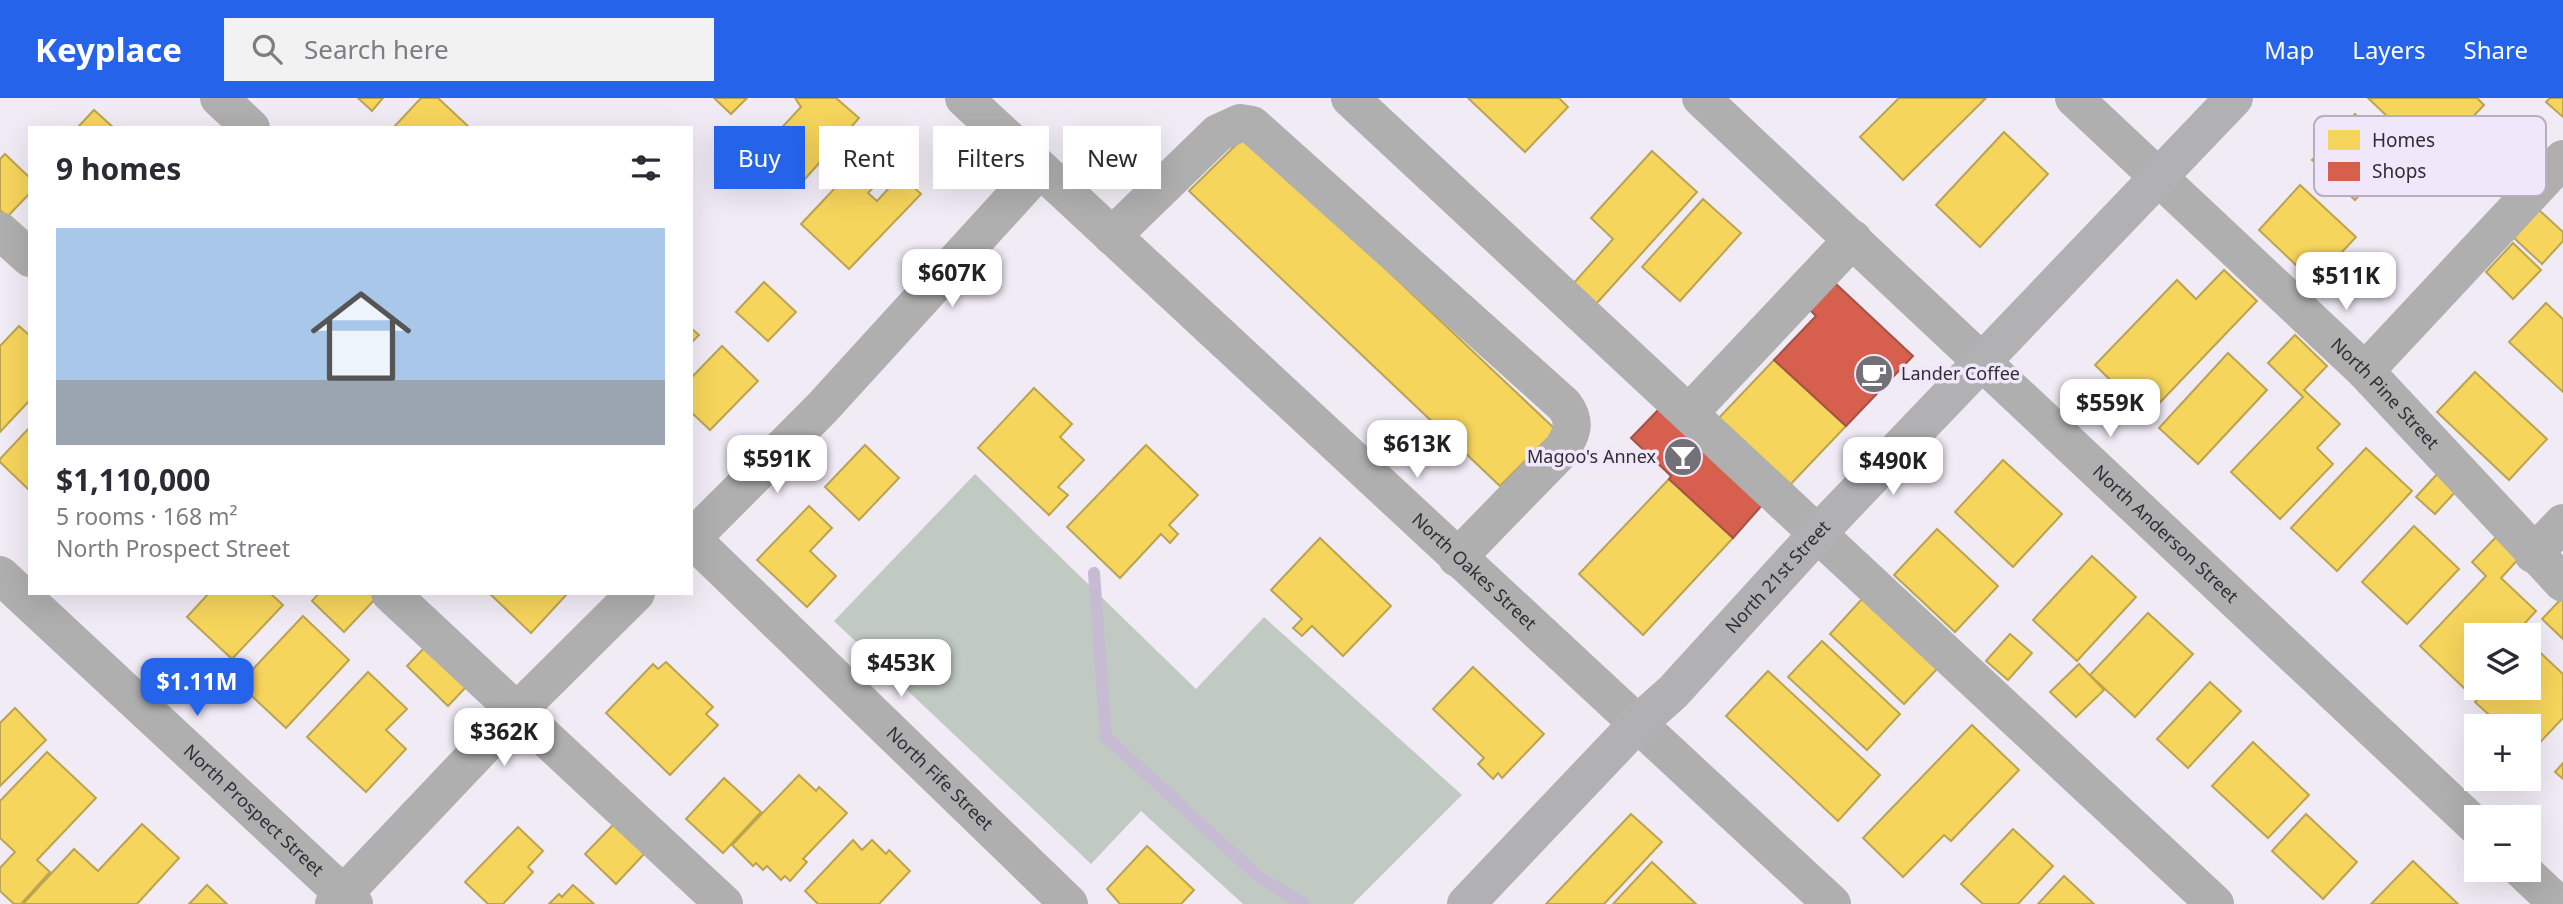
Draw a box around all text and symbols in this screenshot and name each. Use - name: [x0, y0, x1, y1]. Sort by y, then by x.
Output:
- search box: [224, 18, 714, 81]
- text: Keyplace: [35, 27, 182, 72]
- icon: search: [248, 30, 286, 68]
- text: Search here: [304, 31, 449, 67]
- text: Map: [2264, 33, 2314, 66]
- text: Layers: [2352, 33, 2426, 66]
- text: Share: [2464, 33, 2528, 66]
- legend: [2314, 116, 2546, 196]
- chip: Buy: [714, 126, 805, 189]
- chip: Rent: [819, 126, 919, 189]
- chip: Filters: [933, 126, 1049, 189]
- chip: New: [1063, 126, 1161, 189]
- text: Homes: [2372, 127, 2435, 153]
- text: 9 homes: [56, 148, 181, 189]
- icon: filters: [627, 149, 665, 187]
- text: Shops: [2372, 158, 2426, 184]
- pin: $607K: [903, 250, 1001, 309]
- pin: $511K: [2297, 252, 2395, 312]
- text: $607K: [918, 256, 986, 288]
- text: $511K: [2312, 259, 2380, 291]
- icon: home: [298, 273, 424, 399]
- street label: North Pine Street: [2326, 332, 2445, 454]
- cafe icon: Lander Coffee: [1853, 353, 1895, 395]
- place label: Lander Coffee: [1901, 361, 2020, 385]
- pin: $559K: [2061, 380, 2159, 439]
- text: $559K: [2076, 386, 2144, 418]
- pin: $613K: [1368, 420, 1466, 480]
- text: $613K: [1383, 427, 1451, 459]
- pin: $591K: [728, 436, 826, 495]
- bar icon: Magoo's Annex: [1662, 436, 1704, 478]
- pin: $490K: [1844, 438, 1942, 497]
- text: $591K: [743, 442, 811, 474]
- place label: Magoo's Annex: [1527, 444, 1656, 468]
- text: $490K: [1859, 444, 1927, 476]
- text: $1,110,000: [56, 459, 210, 500]
- street label: North Anderson Street: [2088, 459, 2244, 608]
- text: 5 rooms · 168 m²: [56, 500, 238, 532]
- street label: North Oakes Street: [1407, 507, 1543, 635]
- street label: North 21st Street: [1719, 514, 1835, 638]
- text: North Prospect Street: [56, 532, 290, 564]
- map controls: [2464, 623, 2541, 882]
- button: layers: [2464, 623, 2541, 700]
- pin: $453K: [852, 640, 950, 699]
- text: $453K: [867, 646, 935, 678]
- pin: $1.11M: [140, 658, 254, 718]
- text: $1.11M: [157, 665, 237, 697]
- pin: $362K: [455, 708, 553, 768]
- button: +: [2464, 714, 2541, 791]
- text: $362K: [470, 715, 538, 747]
- street label: North Fife Street: [882, 721, 999, 836]
- street label: North Prospect Street: [179, 739, 330, 881]
- button: −: [2464, 805, 2541, 882]

